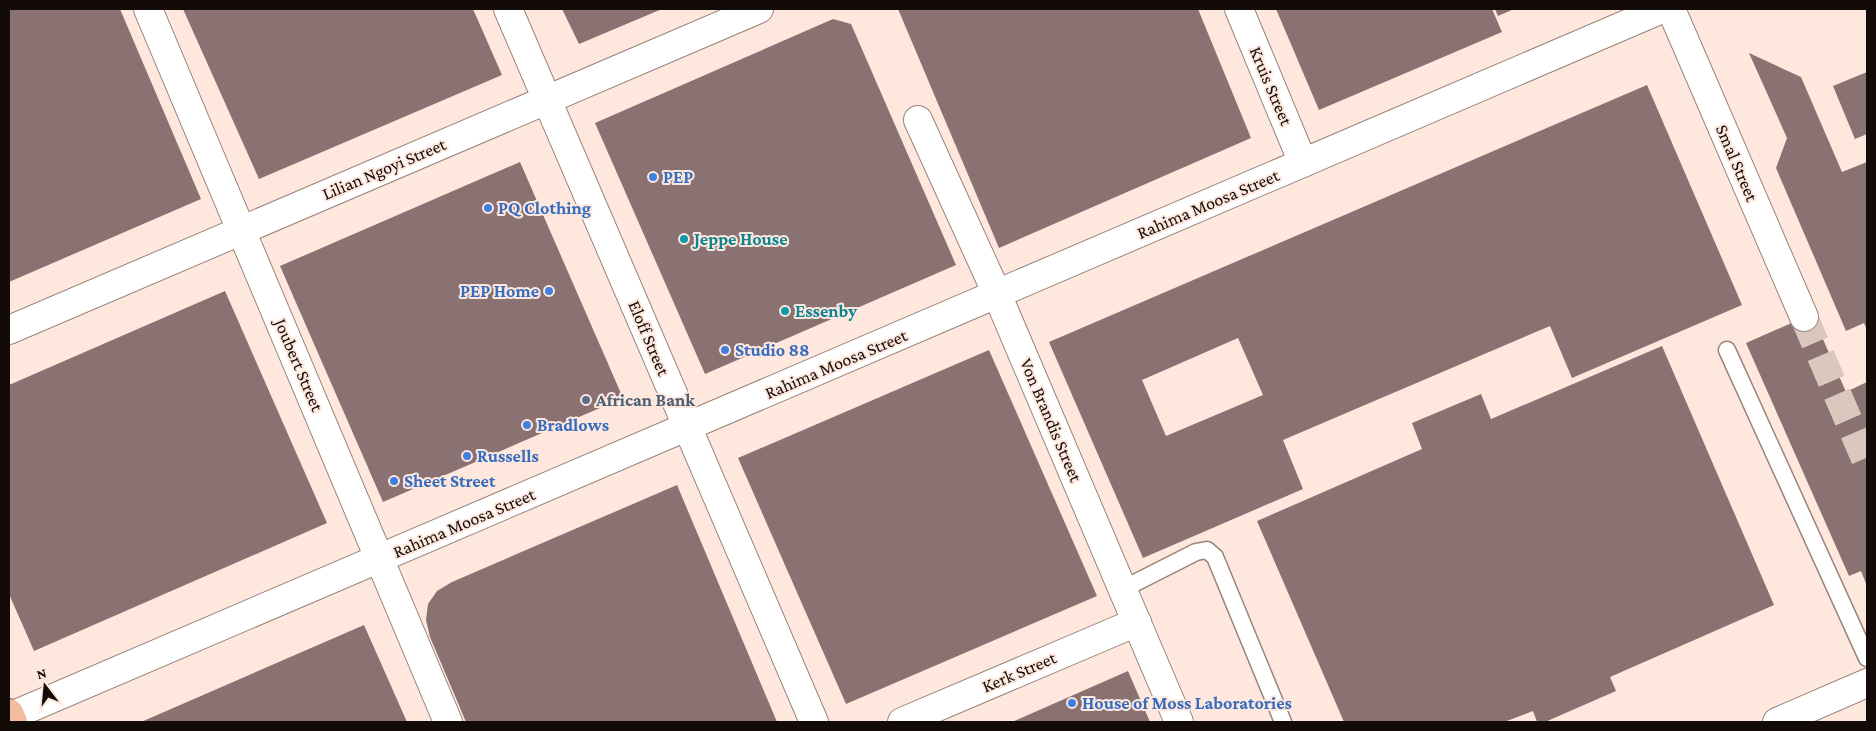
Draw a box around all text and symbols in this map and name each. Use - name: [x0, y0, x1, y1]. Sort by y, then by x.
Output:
- street label: Kruis Street: [1245, 44, 1297, 129]
- street label: Smal Street: [1712, 122, 1763, 205]
- street label: Lilian Ngoyi Street: [319, 134, 450, 204]
- street label: Rahima Moosa Street: [1134, 165, 1283, 243]
- place label: PEP: [663, 167, 693, 187]
- marker: PEP: [647, 171, 659, 183]
- place label: PQ Clothing: [498, 198, 591, 218]
- marker: PQ Clothing: [482, 202, 494, 214]
- place label: Jeppe House: [692, 229, 788, 249]
- marker: Jeppe House: [678, 233, 690, 245]
- place label: PEP Home: [460, 281, 539, 301]
- marker: PEP Home: [543, 285, 555, 297]
- street label: Eloff Street: [624, 297, 674, 380]
- place label: Essenby: [795, 301, 857, 321]
- marker: Essenby: [779, 305, 791, 317]
- street label: Joubert Street: [270, 314, 328, 415]
- street label: Rahima Moosa Street: [762, 325, 911, 403]
- place label: Studio 88: [735, 340, 810, 360]
- marker: Studio 88: [719, 344, 731, 356]
- street label: Von Brandis Street: [1016, 355, 1086, 486]
- place label: African Bank: [595, 390, 695, 410]
- marker: African Bank: [580, 394, 592, 406]
- place label: Bradlows: [537, 415, 609, 435]
- marker: Bradlows: [521, 419, 533, 431]
- place label: Russells: [477, 446, 539, 466]
- marker: Russells: [461, 450, 473, 462]
- place label: Sheet Street: [404, 471, 496, 491]
- marker: Sheet Street: [388, 475, 400, 487]
- street label: Rahima Moosa Street: [390, 484, 539, 562]
- street label: Kerk Street: [979, 647, 1060, 697]
- north arrow: [20, 661, 70, 711]
- text: N: [35, 664, 49, 683]
- place label: House of Moss Laboratories: [1082, 693, 1292, 713]
- marker: House of Moss Laboratories: [1066, 697, 1078, 709]

